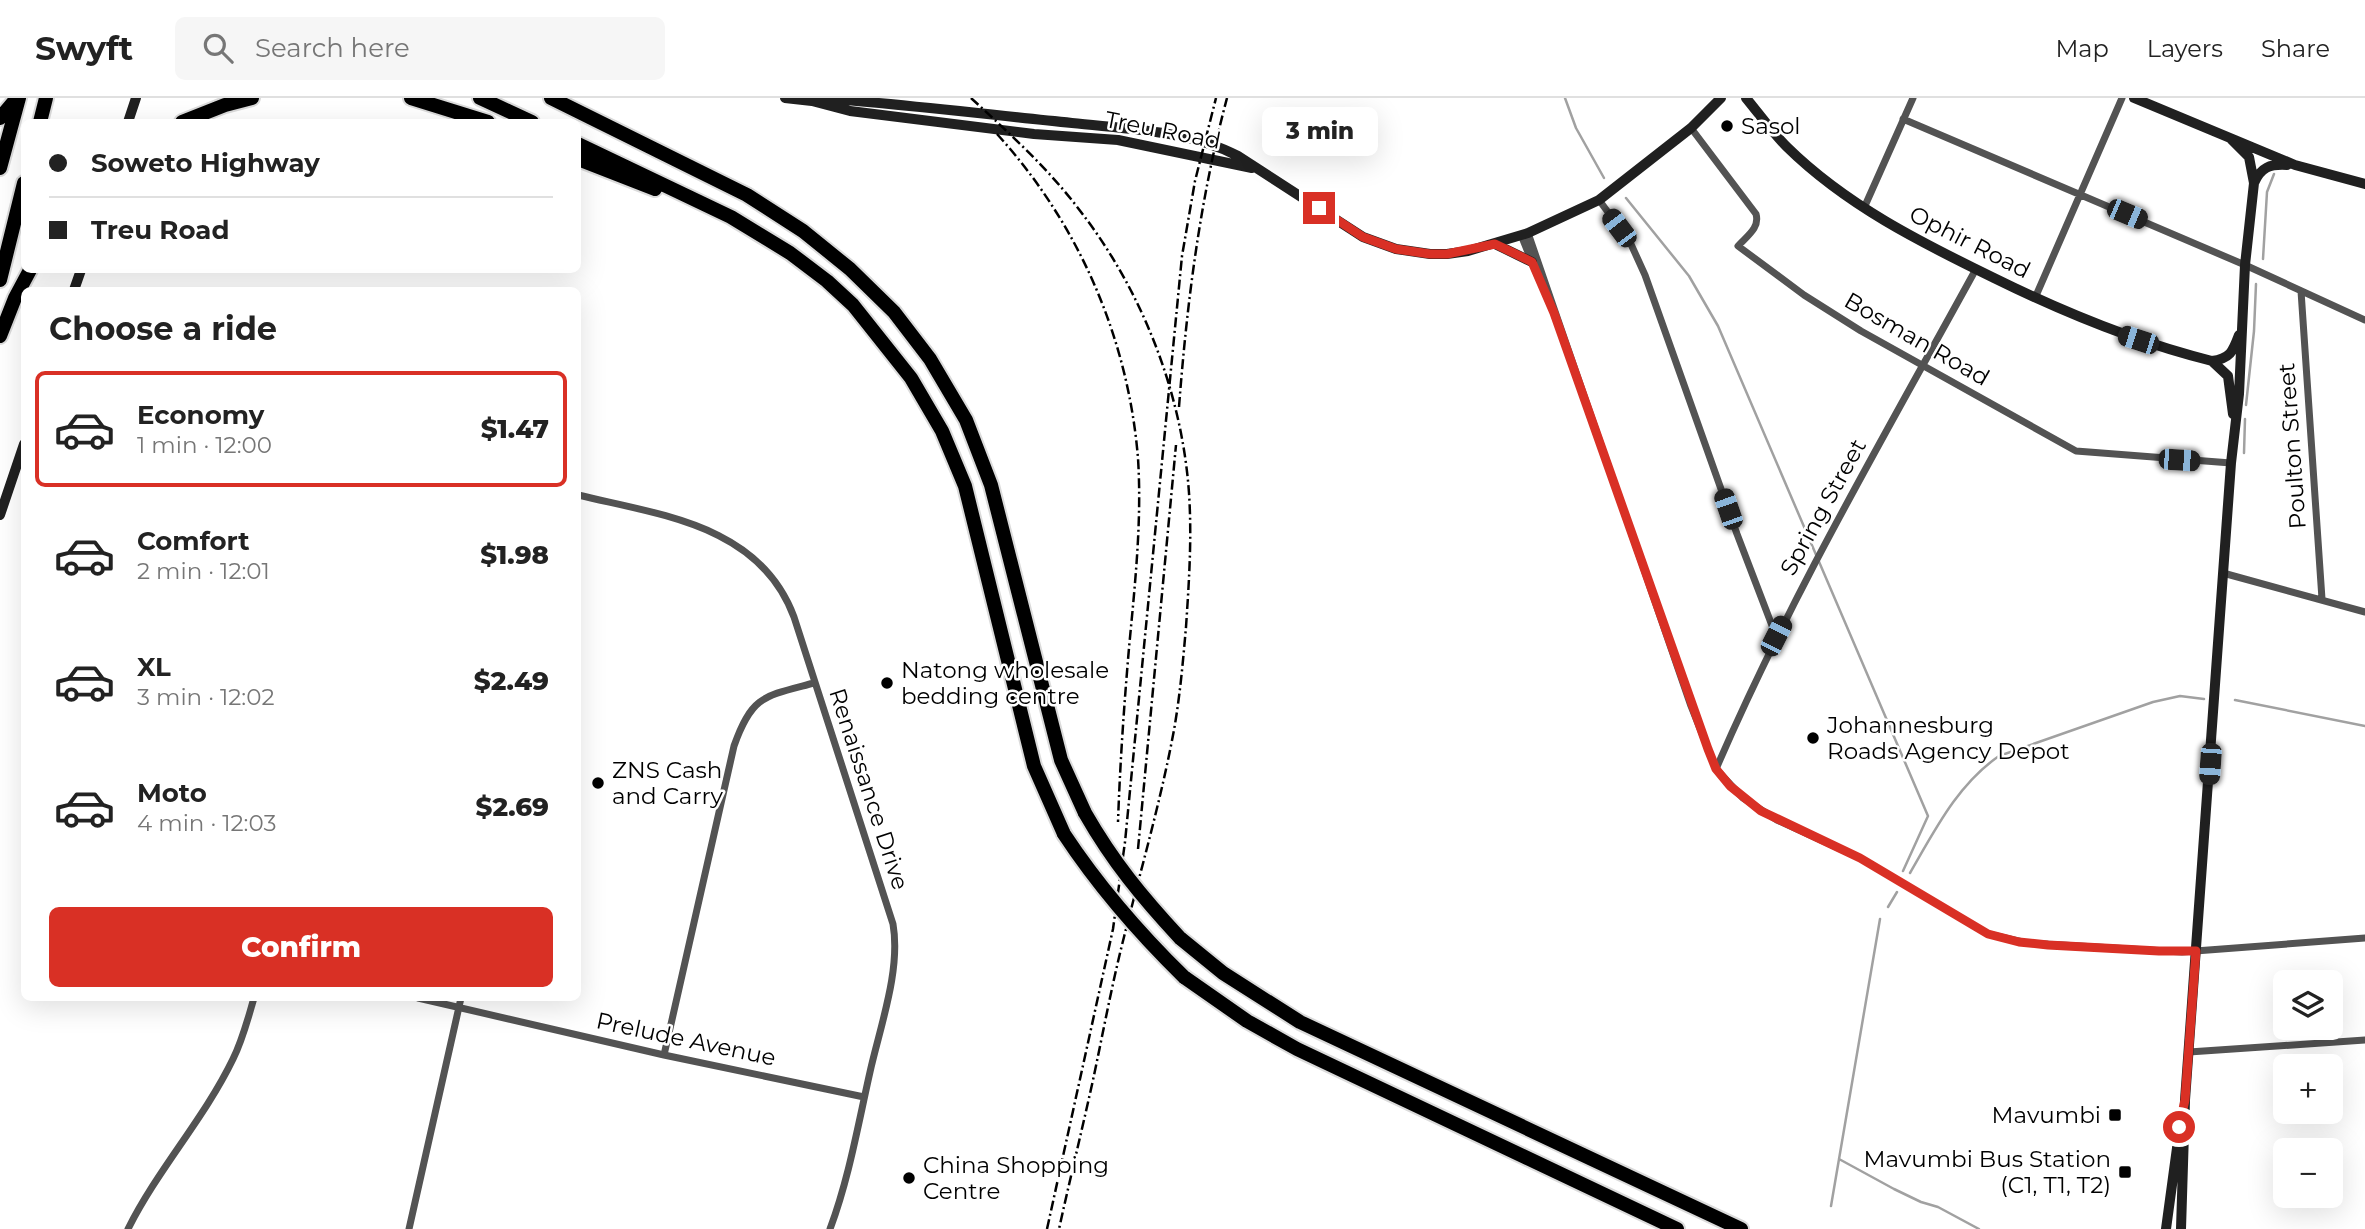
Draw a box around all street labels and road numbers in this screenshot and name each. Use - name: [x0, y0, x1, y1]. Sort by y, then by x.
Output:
- street label: Treu Road: [1103, 105, 1223, 155]
- street label: Ophir Road: [1905, 200, 2035, 284]
- street label: Bosman Road: [1840, 286, 1994, 392]
- street label: Poulton Street: [2272, 362, 2312, 530]
- street label: Spring Street: [1774, 434, 1872, 580]
- street label: Renaissance Drive: [823, 685, 915, 893]
- street label: Prelude Avenue: [594, 1006, 778, 1072]

